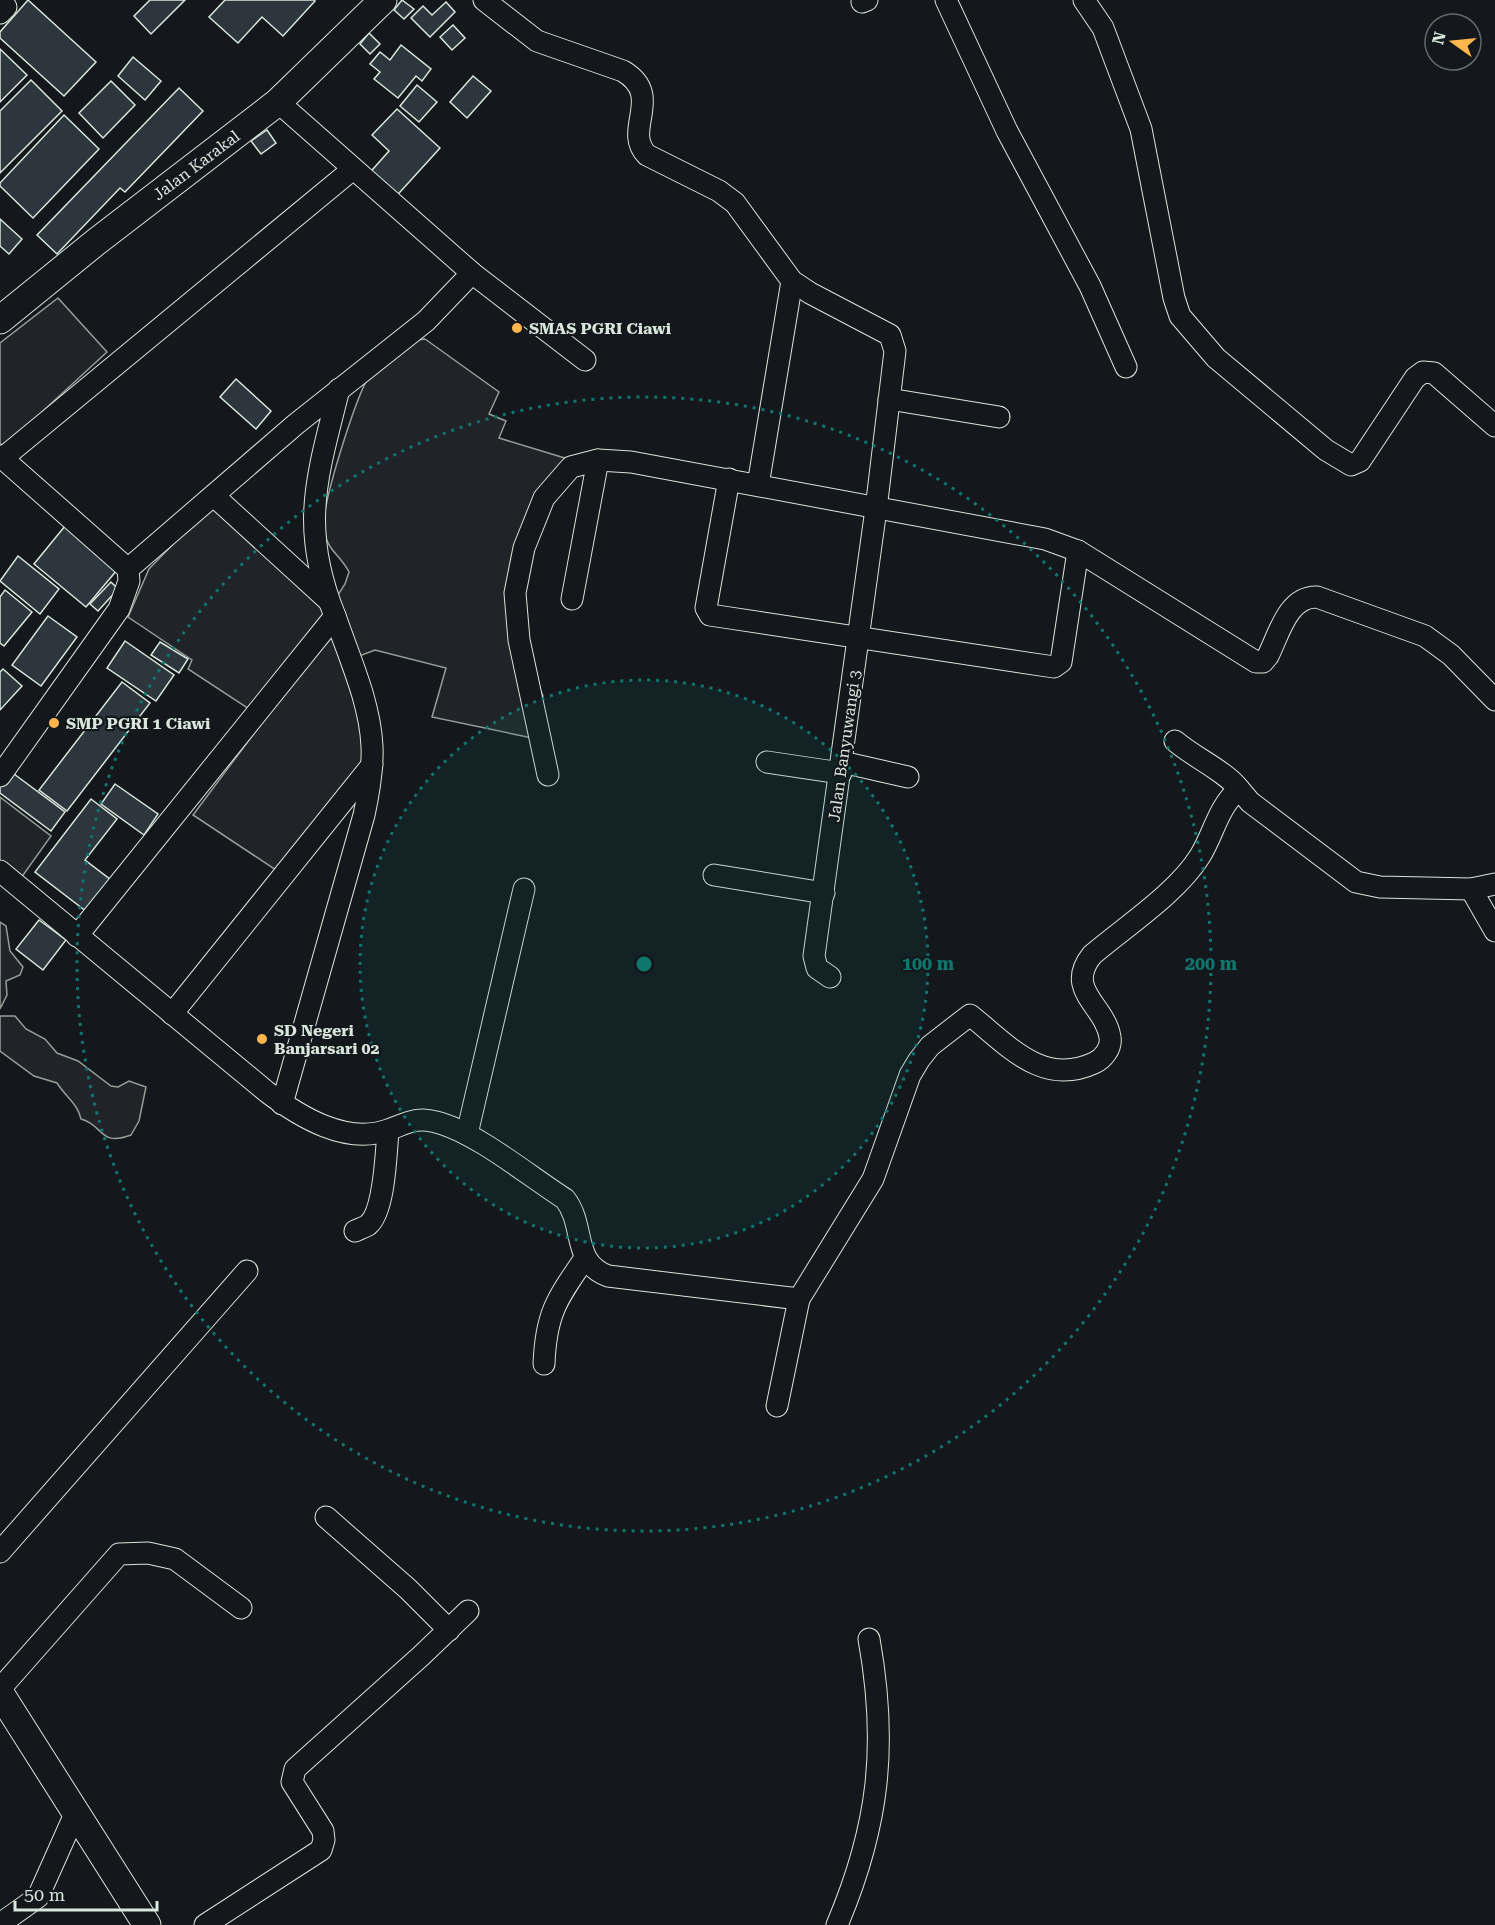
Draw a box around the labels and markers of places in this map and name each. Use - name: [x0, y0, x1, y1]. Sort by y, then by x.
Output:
- place label: SMAS PGRI Ciawi: [529, 319, 672, 338]
- marker: SMAS PGRI Ciawi: [510, 321, 524, 335]
- place label: SMP PGRI 1 Ciawi: [66, 714, 211, 733]
- marker: SMP PGRI 1 Ciawi: [47, 716, 61, 730]
- centre of rings: [634, 954, 654, 974]
- place label: SD Negeri Banjarsari 02: [274, 1021, 380, 1058]
- marker: SD Negeri Banjarsari 02: [255, 1032, 269, 1046]

